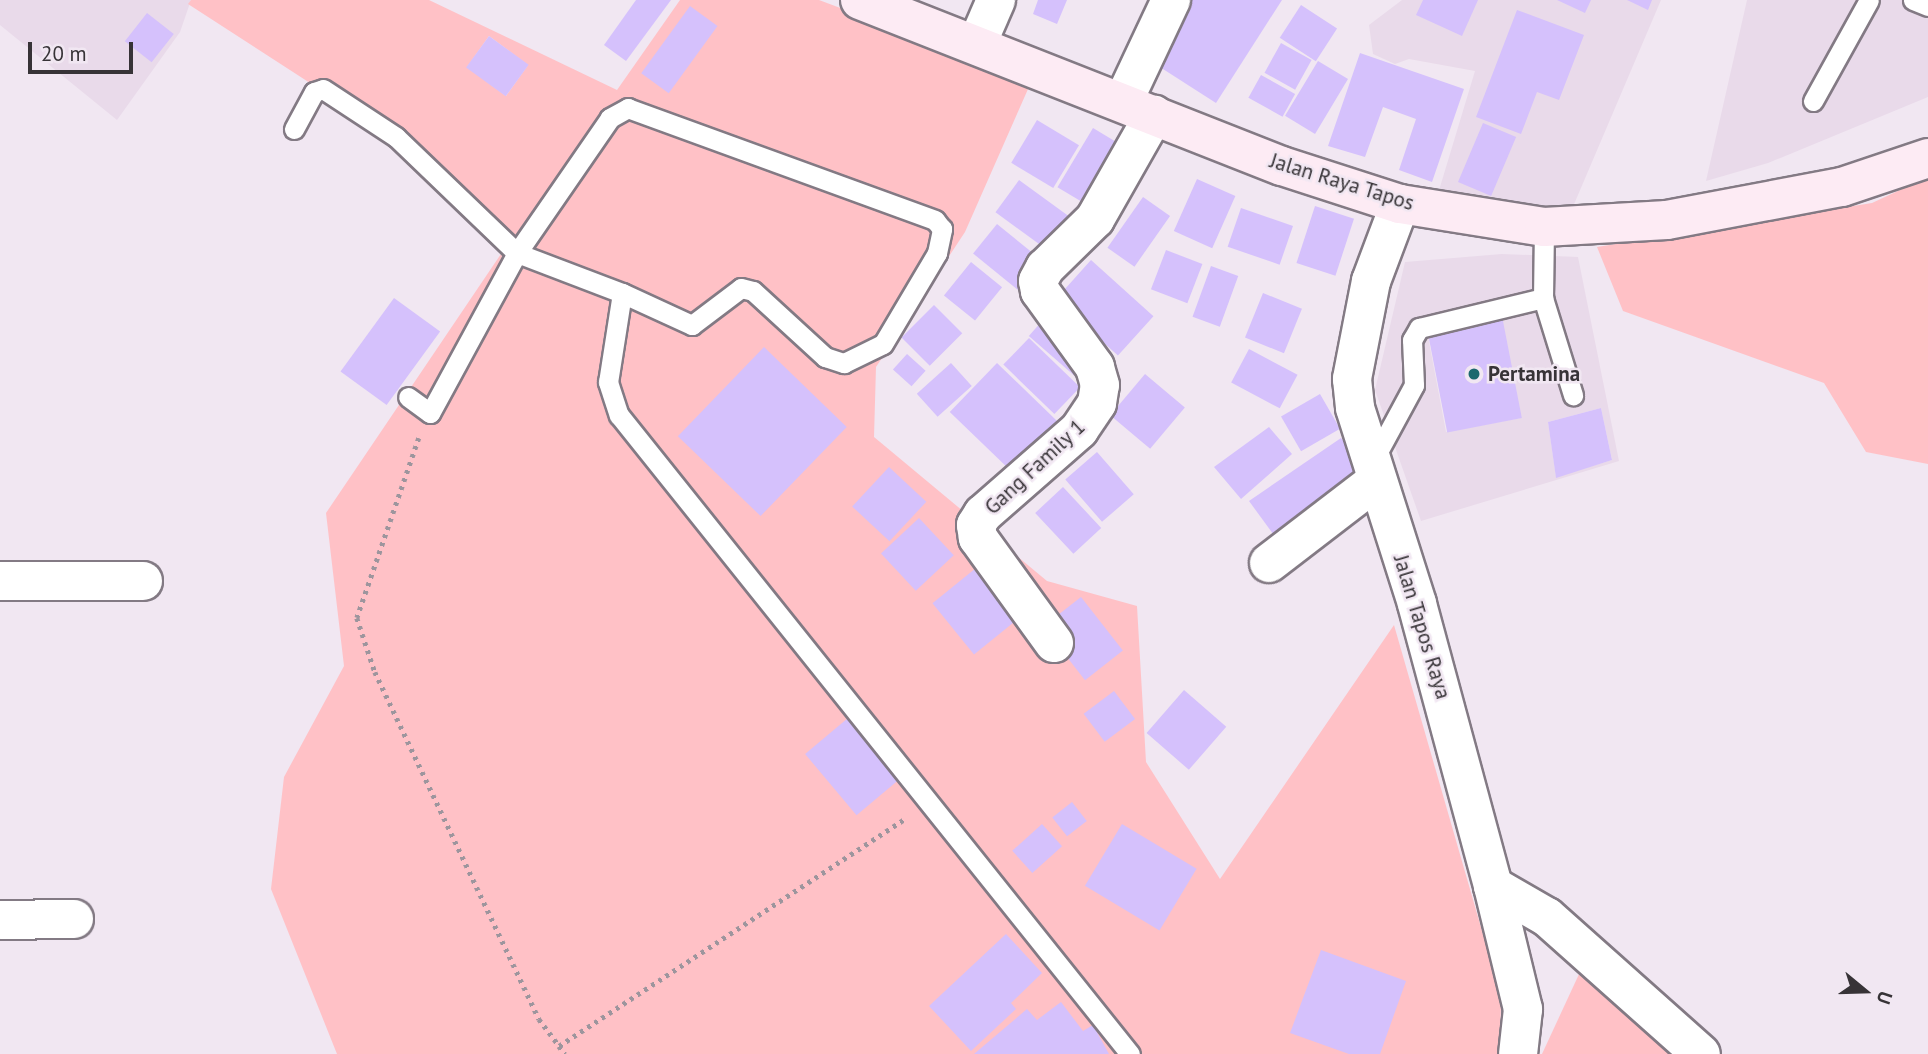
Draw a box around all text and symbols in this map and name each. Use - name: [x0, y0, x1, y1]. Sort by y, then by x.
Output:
- scale bar: [32, 28, 136, 72]
- text: 20 m: [41, 40, 87, 67]
- street label: Jalan Raya Tapos: [1267, 148, 1417, 216]
- place label: Pertamina: [1488, 361, 1580, 387]
- marker: Pertamina: [1466, 366, 1482, 382]
- street label: Gang Family 1: [979, 414, 1091, 520]
- street label: Jalan Tapos Raya: [1388, 552, 1456, 702]
- north arrow: [1830, 956, 1900, 1026]
- text: U: [1872, 988, 1898, 1007]

